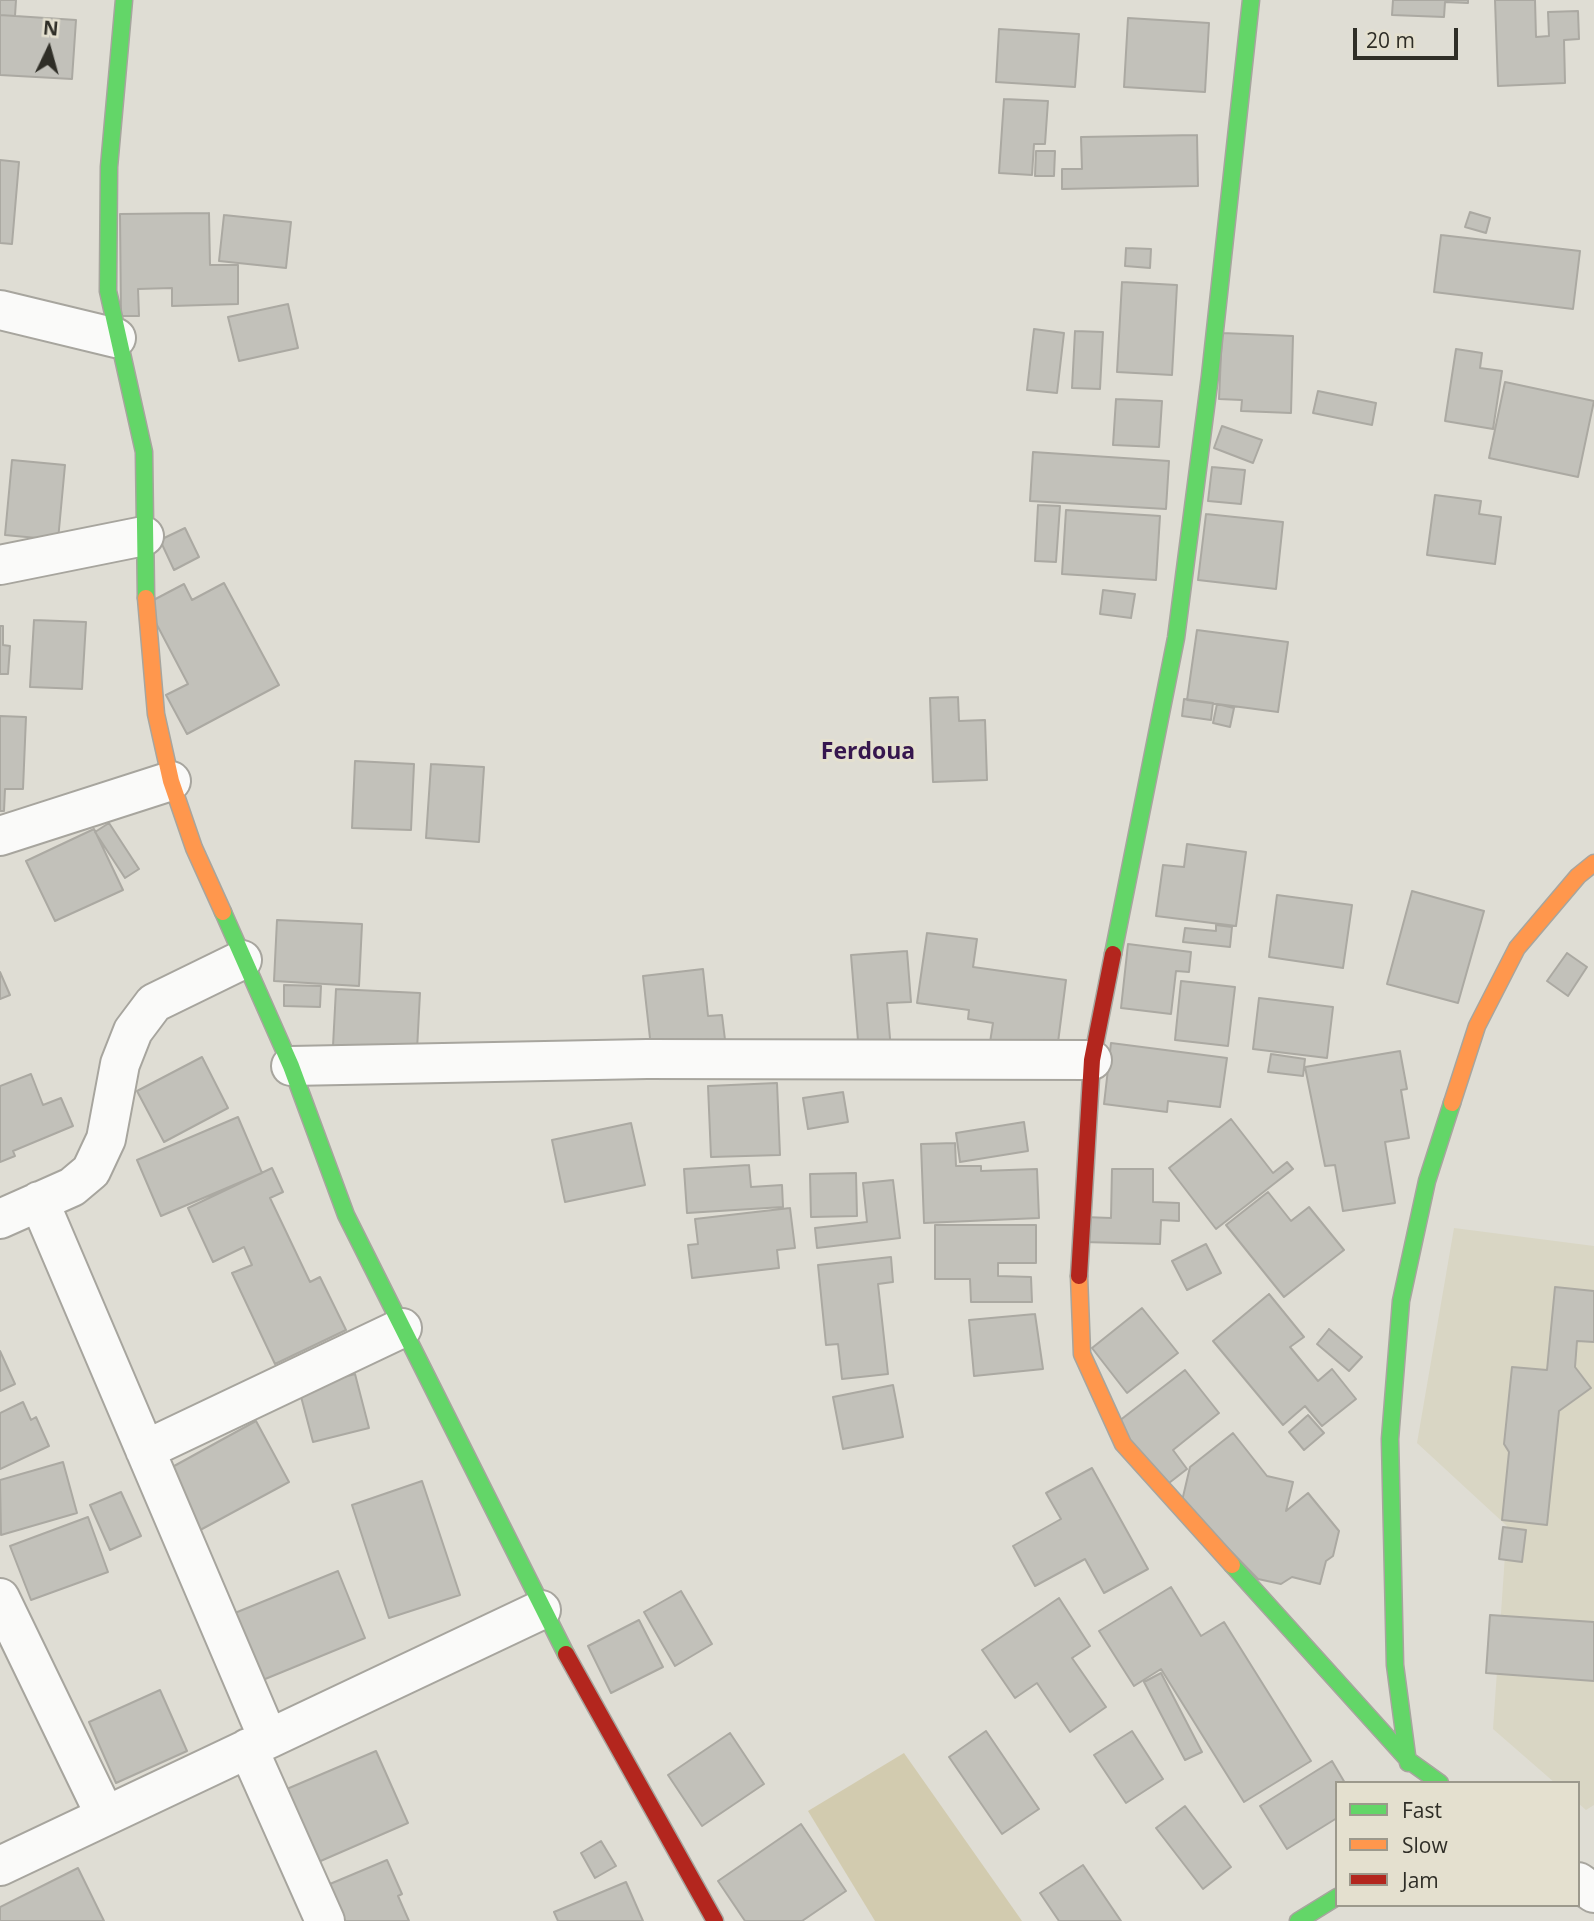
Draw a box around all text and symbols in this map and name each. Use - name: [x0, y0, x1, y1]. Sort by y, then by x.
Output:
- north arrow: [14, 14, 84, 84]
- text: N: [42, 14, 60, 42]
- scale bar: [1356, 14, 1461, 58]
- text: 20 m: [1366, 26, 1415, 54]
- district label: Ferdoua: [821, 738, 915, 766]
- legend: [1335, 1781, 1580, 1907]
- text: Fast: [1402, 1796, 1442, 1824]
- text: Slow: [1402, 1831, 1448, 1859]
- text: Jam: [1402, 1866, 1439, 1894]

